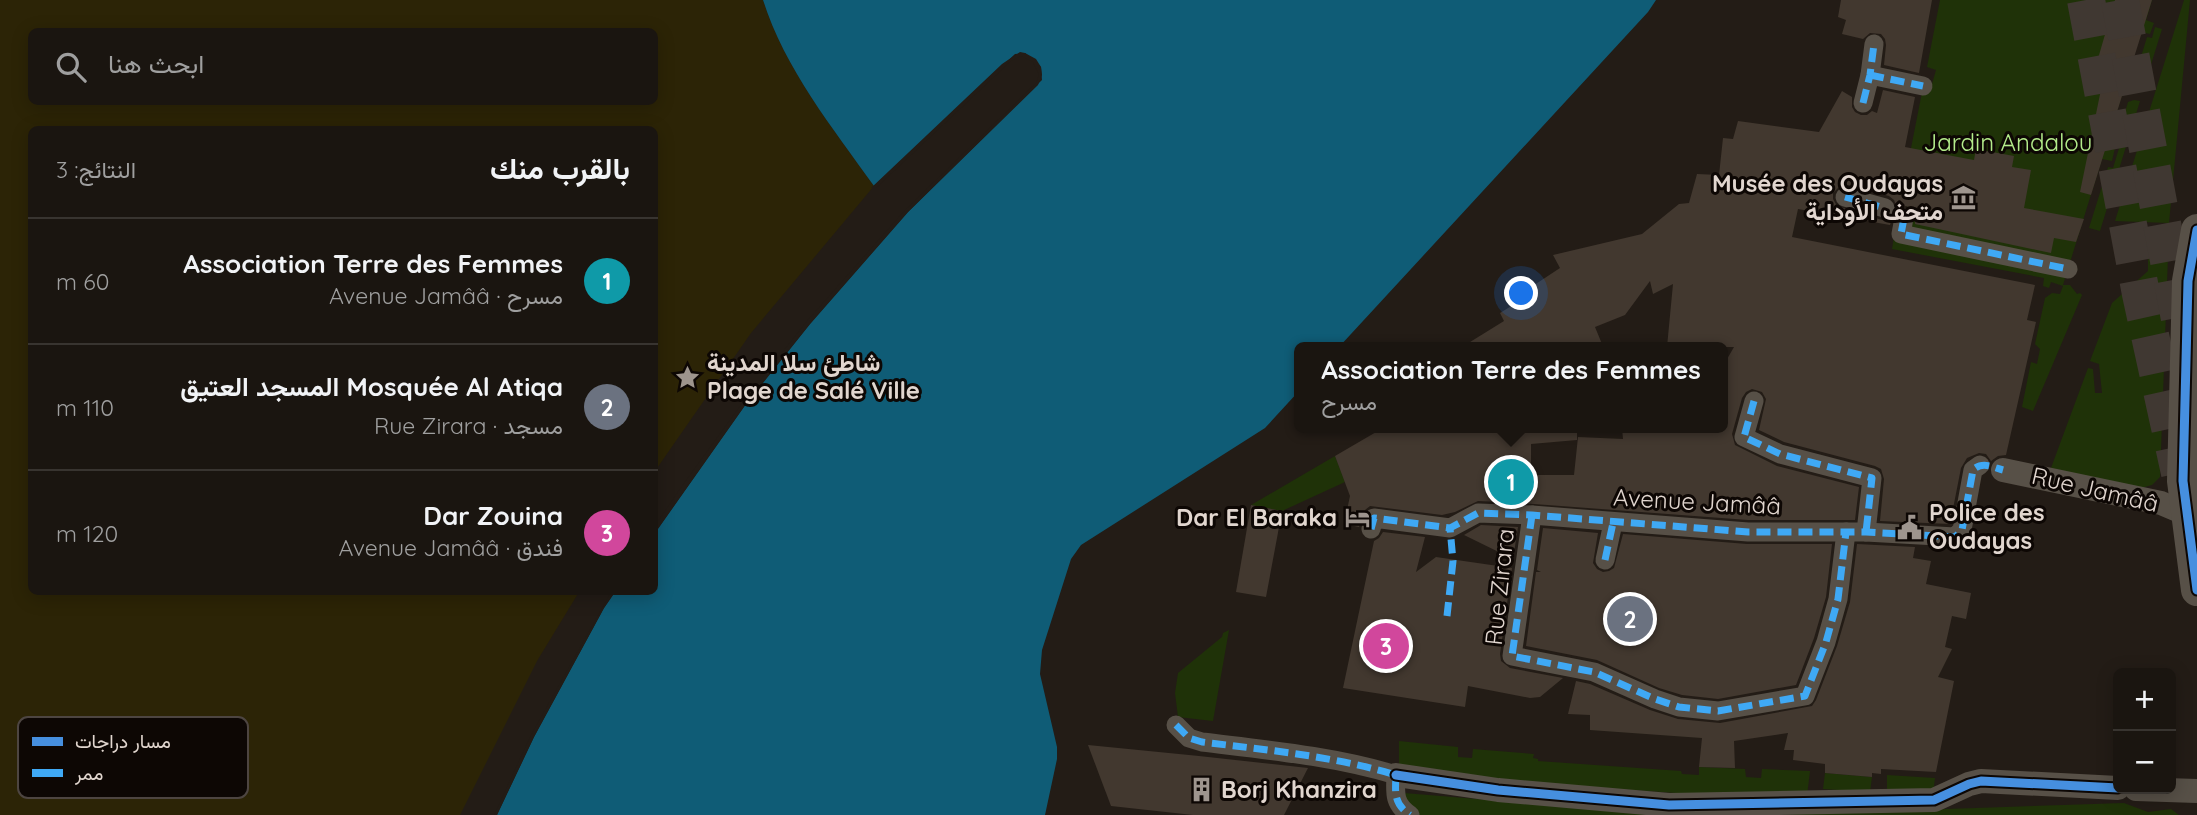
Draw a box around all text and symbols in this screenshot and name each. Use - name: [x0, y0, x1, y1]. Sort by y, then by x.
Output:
- search box: [28, 28, 658, 105]
- text: ابحث هنا: [108, 47, 204, 80]
- icon: search: [52, 48, 90, 86]
- park label: Jardin Andalou: [1923, 127, 2093, 157]
- text: بالقرب منك: [490, 149, 630, 187]
- text: النتائج: 3: [56, 155, 136, 184]
- place label: Musée des Oudayas متحف الأوداية: [1712, 168, 1943, 227]
- museum icon: Musée des Oudayas متحف الأوداية: [1949, 184, 1977, 212]
- text: Association Terre des Femmes: [183, 247, 563, 280]
- text: 60 m: [56, 267, 109, 296]
- text: 1: [603, 267, 611, 296]
- your location: [1504, 276, 1538, 310]
- text: مسرح · Avenue Jamââ: [329, 281, 563, 310]
- popup: [1294, 342, 1728, 433]
- place label: شاطئ سلا المدينة Plage de Salé Ville: [707, 347, 920, 405]
- text: Association Terre des Femmes: [1321, 353, 1701, 386]
- place icon: شاطئ سلا المدينة Plage de Salé Ville: [673, 363, 701, 391]
- text: Mosquée Al Atiqa المسجد العتيق: [180, 370, 563, 403]
- text: مسرح: [1321, 387, 1377, 416]
- text: 110 m: [56, 393, 114, 422]
- text: 2: [600, 393, 614, 422]
- text: مسجد · Rue Zirara: [374, 411, 563, 440]
- pin: 1: [1488, 456, 1534, 508]
- street label: Rue Jamââ: [2029, 460, 2161, 518]
- street label: Avenue Jamââ: [1612, 482, 1782, 520]
- place label: Police des Oudayas: [1929, 497, 2045, 555]
- text: Dar Zouina: [423, 499, 563, 532]
- place label: Dar El Baraka: [1176, 502, 1337, 532]
- hotel icon: Dar El Baraka: [1343, 504, 1371, 532]
- public building icon: Police des Oudayas: [1895, 513, 1923, 541]
- text: 120 m: [56, 519, 118, 548]
- text: 3: [601, 519, 613, 548]
- street label: Rue Zirara: [1478, 527, 1520, 647]
- text: فندق · Avenue Jamââ: [338, 533, 563, 562]
- pin: 2: [1607, 593, 1653, 645]
- pin: 3: [1363, 620, 1409, 672]
- map controls: [2113, 668, 2176, 794]
- button: +: [2113, 668, 2176, 731]
- legend: [18, 717, 248, 798]
- text: مسار دراجات: [75, 729, 171, 753]
- button: −: [2113, 731, 2176, 794]
- text: ممر: [74, 761, 103, 785]
- place label: Borj Khanzira: [1221, 774, 1377, 804]
- building icon: Borj Khanzira: [1187, 776, 1215, 804]

